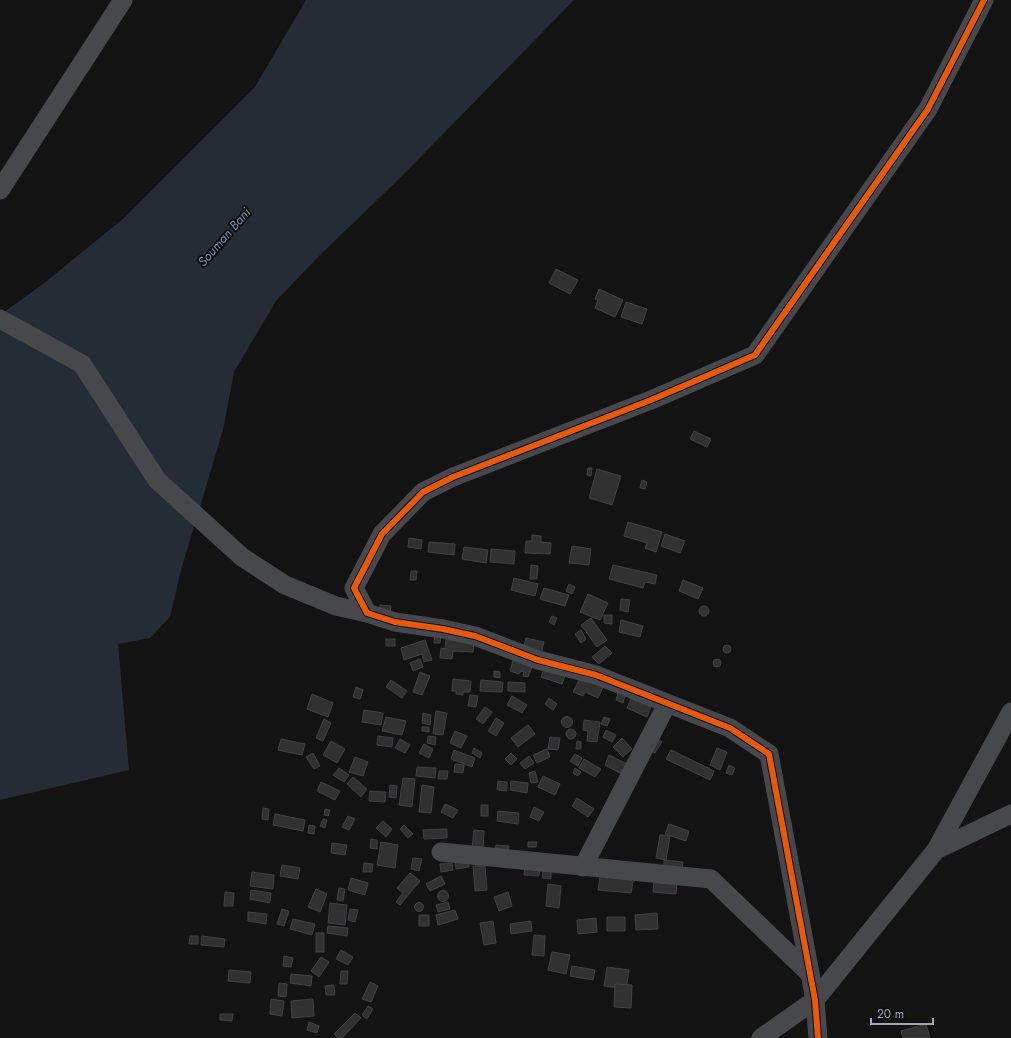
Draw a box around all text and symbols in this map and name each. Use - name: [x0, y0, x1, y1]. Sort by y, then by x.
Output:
- water label: Souman Bani: [193, 203, 255, 270]
- scale bar: [871, 1000, 933, 1026]
- text: 20 m: [877, 1005, 904, 1023]

